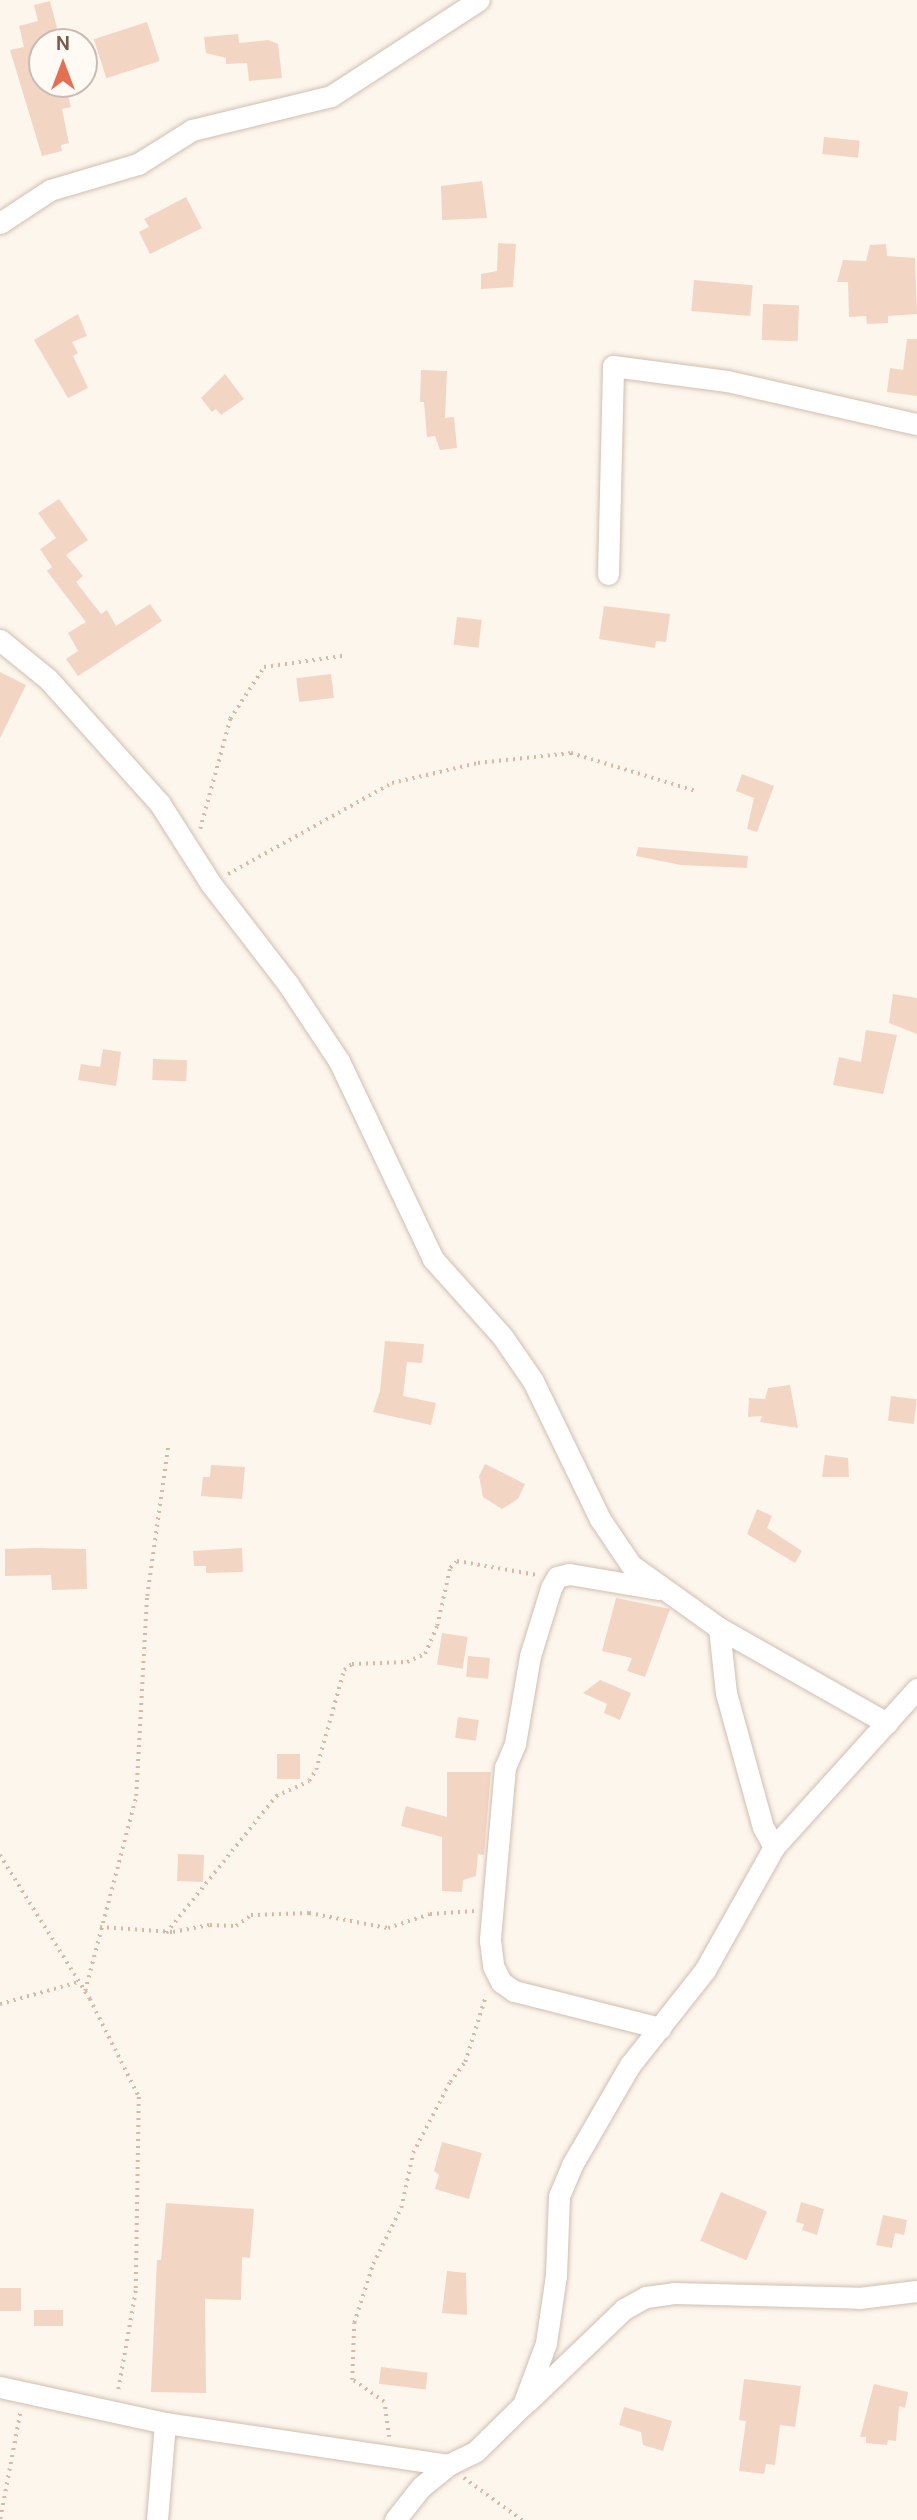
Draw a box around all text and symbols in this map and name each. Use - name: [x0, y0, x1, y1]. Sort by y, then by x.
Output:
- north arrow: [28, 28, 98, 98]
- text: N: [56, 31, 70, 56]

